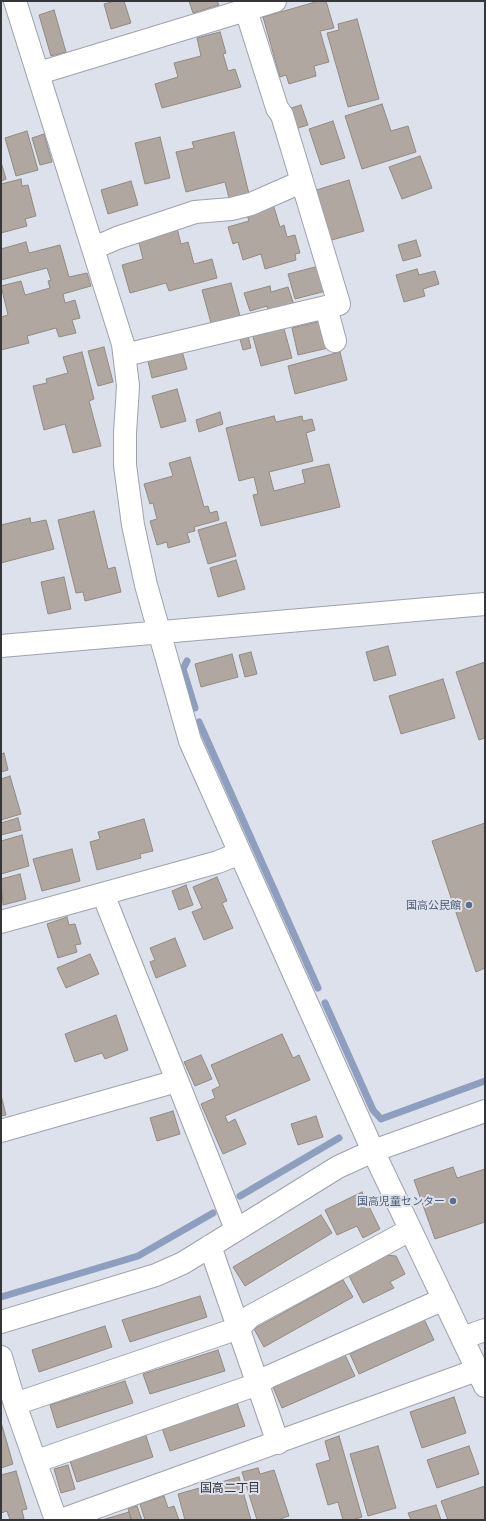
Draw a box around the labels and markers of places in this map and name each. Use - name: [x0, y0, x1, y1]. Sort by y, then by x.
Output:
- place label: 国高公民館: [406, 898, 461, 912]
- marker: 国高公民館: [464, 900, 474, 910]
- place label: 国高児童センター: [357, 1194, 445, 1208]
- marker: 国高児童センター: [448, 1196, 458, 1206]

